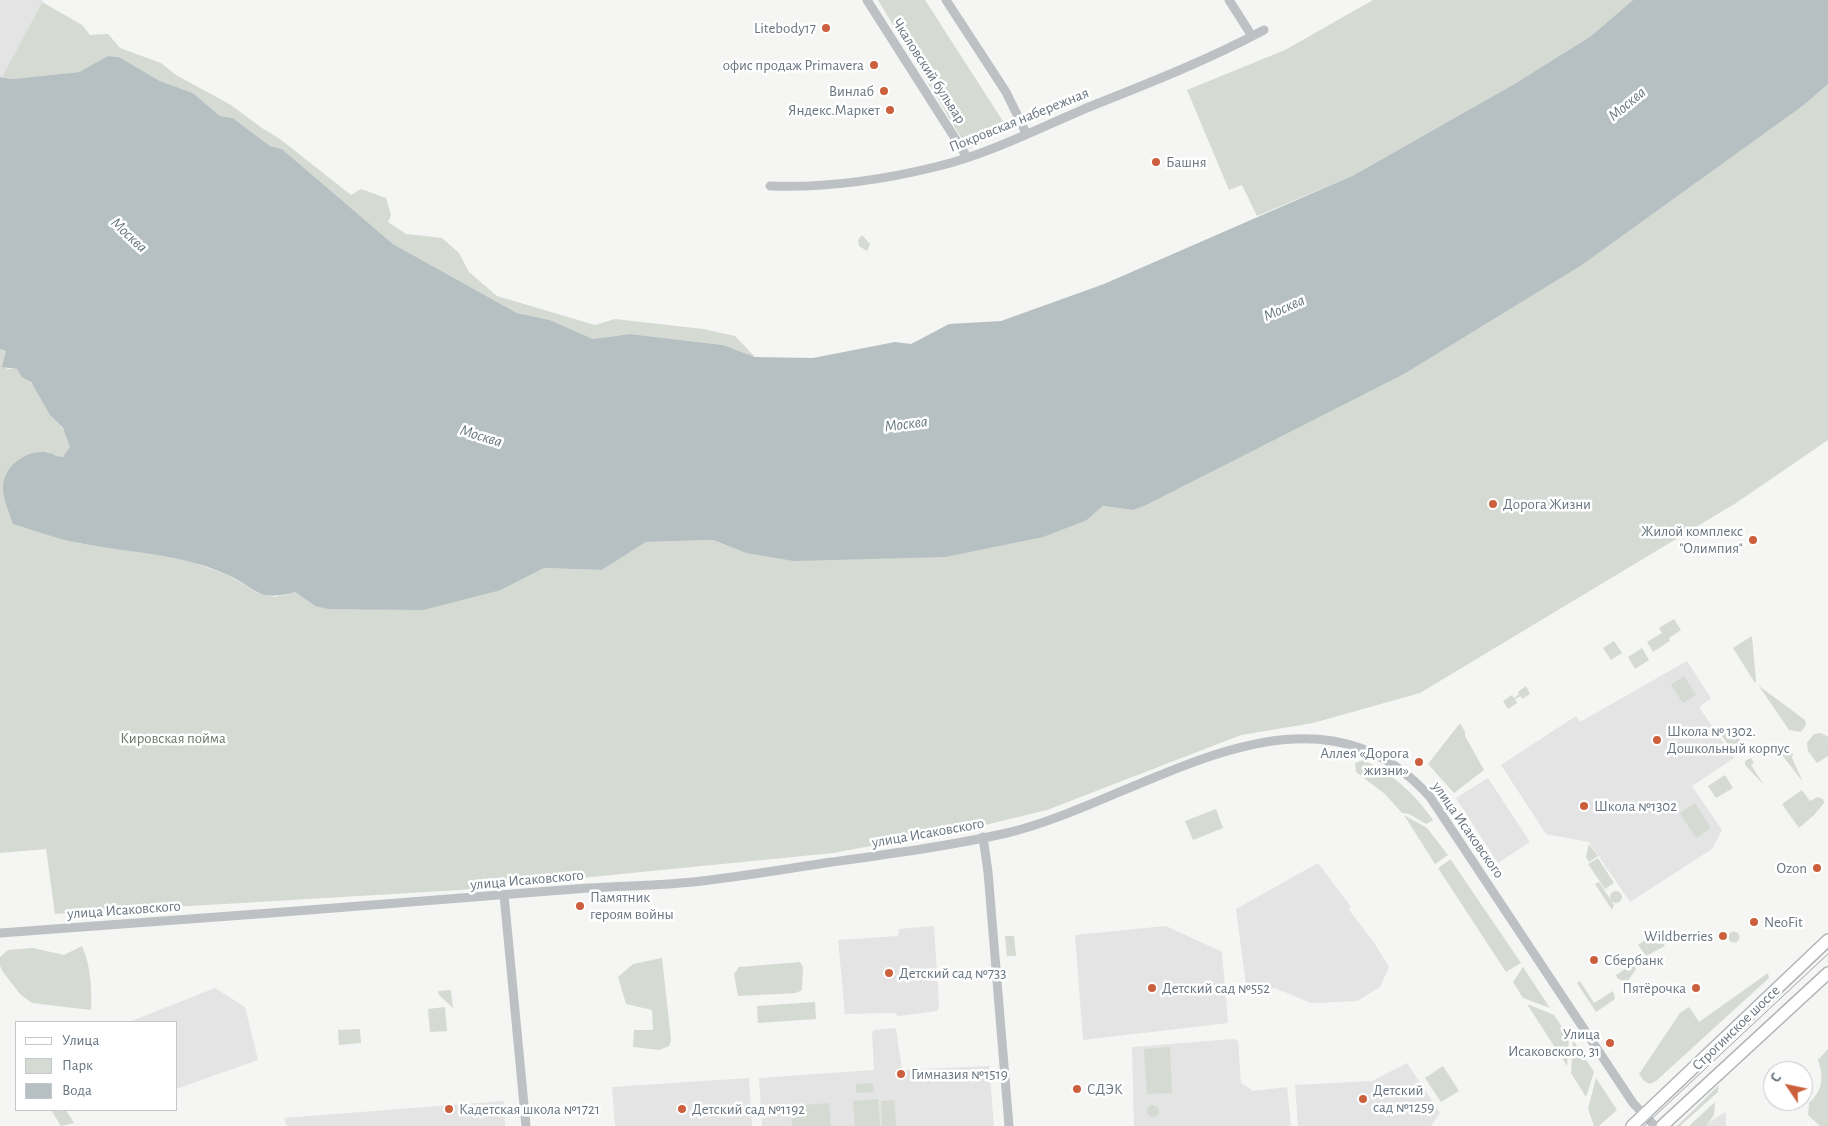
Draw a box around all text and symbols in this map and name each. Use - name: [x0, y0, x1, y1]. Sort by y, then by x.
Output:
- street label: Чкаловский бульвар: [888, 15, 970, 127]
- place label: Litebody17: [754, 19, 816, 37]
- marker: Litebody17: [820, 22, 832, 34]
- place label: офис продаж Primavera: [723, 56, 864, 74]
- marker: офис продаж Primavera: [868, 59, 880, 71]
- place label: Винлаб: [829, 82, 874, 100]
- water label: Москва: [1604, 83, 1650, 125]
- street label: Покровская набережная: [947, 84, 1091, 156]
- marker: Винлаб: [878, 85, 890, 97]
- place label: Яндекс.Маркет: [788, 101, 880, 119]
- marker: Яндекс.Маркет: [884, 104, 896, 116]
- place label: Башня: [1166, 153, 1207, 171]
- marker: Башня: [1150, 156, 1162, 168]
- water label: Москва: [107, 213, 151, 257]
- water label: Москва: [1260, 290, 1308, 326]
- water label: Москва: [883, 412, 929, 436]
- water label: Москва: [458, 420, 504, 452]
- place label: Дорога Жизни: [1503, 495, 1591, 513]
- marker: Дорога Жизни: [1487, 498, 1499, 510]
- place label: Жилой комплекс "Олимпия": [1641, 522, 1743, 557]
- marker: Жилой комплекс "Олимпия": [1747, 534, 1759, 546]
- place label: Школа № 1302. Дошкольный корпус: [1667, 722, 1790, 757]
- park label: Кировская пойма: [120, 729, 226, 747]
- marker: Школа № 1302. Дошкольный корпус: [1651, 734, 1663, 746]
- place label: Аллея «Дорога жизни»: [1320, 744, 1409, 779]
- marker: Аллея «Дорога жизни»: [1413, 756, 1425, 768]
- street label: улица Исаковского: [1428, 778, 1508, 882]
- place label: Школа №1302: [1594, 797, 1677, 815]
- marker: Школа №1302: [1578, 800, 1590, 812]
- street label: улица Исаковского: [870, 814, 986, 852]
- place label: Ozon: [1777, 859, 1807, 877]
- marker: Ozon: [1811, 862, 1823, 874]
- street label: улица Исаковского: [470, 866, 584, 894]
- place label: Памятник героям войны: [590, 888, 674, 923]
- street label: улица Исаковского: [67, 897, 181, 923]
- marker: Памятник героям войны: [574, 900, 586, 912]
- place label: NeoFit: [1764, 913, 1803, 931]
- marker: NeoFit: [1748, 916, 1760, 928]
- place label: Wildberries: [1644, 927, 1713, 945]
- marker: Wildberries: [1717, 930, 1729, 942]
- place label: Сбербанк: [1604, 951, 1663, 969]
- marker: Сбербанк: [1588, 954, 1600, 966]
- place label: Детский сад №733: [899, 964, 1006, 982]
- marker: Детский сад №733: [883, 967, 895, 979]
- place label: Детский сад №552: [1162, 979, 1270, 997]
- place label: Пятёрочка: [1622, 979, 1686, 997]
- street label: Строгинское шоссе: [1688, 981, 1784, 1075]
- marker: Детский сад №552: [1146, 982, 1158, 994]
- marker: Пятёрочка: [1690, 982, 1702, 994]
- legend: [15, 1021, 178, 1111]
- place label: Улица Исаковского, 31: [1508, 1025, 1600, 1060]
- text: Улица: [62, 1033, 99, 1048]
- marker: Улица Исаковского, 31: [1604, 1037, 1616, 1049]
- text: Парк: [62, 1058, 93, 1073]
- north arrow: [1763, 1061, 1813, 1111]
- place label: Гимназия №1519: [911, 1065, 1008, 1083]
- marker: Гимназия №1519: [895, 1068, 907, 1080]
- text: С: [1768, 1071, 1784, 1085]
- place label: СДЭК: [1087, 1080, 1123, 1098]
- place label: Детский сад №1259: [1373, 1081, 1434, 1116]
- text: Вода: [62, 1083, 92, 1098]
- marker: СДЭК: [1071, 1083, 1083, 1095]
- marker: Детский сад №1259: [1357, 1093, 1369, 1105]
- place label: Кадетская школа №1721: [459, 1100, 600, 1118]
- place label: Детский сад №1192: [692, 1100, 805, 1118]
- marker: Кадетская школа №1721: [443, 1103, 455, 1115]
- marker: Детский сад №1192: [676, 1103, 688, 1115]

